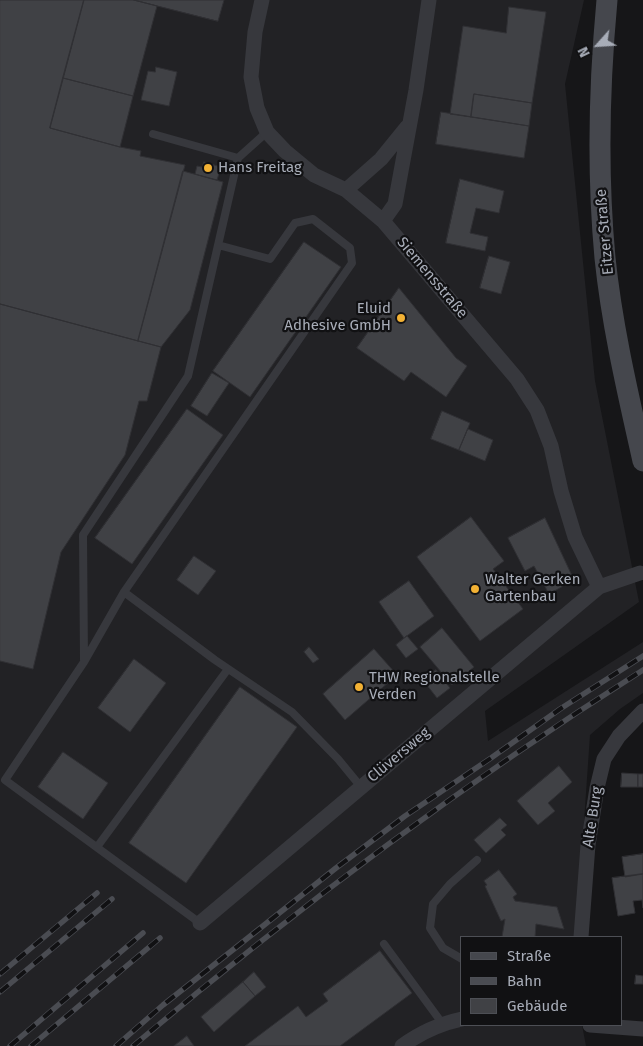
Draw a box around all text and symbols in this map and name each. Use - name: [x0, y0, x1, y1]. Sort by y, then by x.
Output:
- north arrow: [573, 20, 623, 70]
- text: N: [574, 44, 594, 60]
- place label: Hans Freitag: [218, 159, 302, 177]
- marker: Hans Freitag: [202, 162, 214, 174]
- street label: Eitzer Straße: [592, 188, 618, 276]
- street label: Siemensstraße: [393, 234, 471, 322]
- place label: Eluid Adhesive GmbH: [284, 300, 391, 335]
- marker: Eluid Adhesive GmbH: [395, 312, 407, 324]
- place label: Walter Gerken Gartenbau: [485, 571, 580, 606]
- marker: Walter Gerken Gartenbau: [469, 583, 481, 595]
- place label: THW Regionalstelle Verden: [369, 669, 500, 704]
- marker: THW Regionalstelle Verden: [353, 681, 365, 693]
- street label: Clüversweg: [364, 724, 434, 786]
- street label: Alte Burg: [579, 785, 607, 849]
- legend: [460, 936, 623, 1026]
- text: Straße: [507, 947, 551, 965]
- text: Bahn: [507, 972, 542, 990]
- text: Gebäude: [507, 997, 567, 1015]

